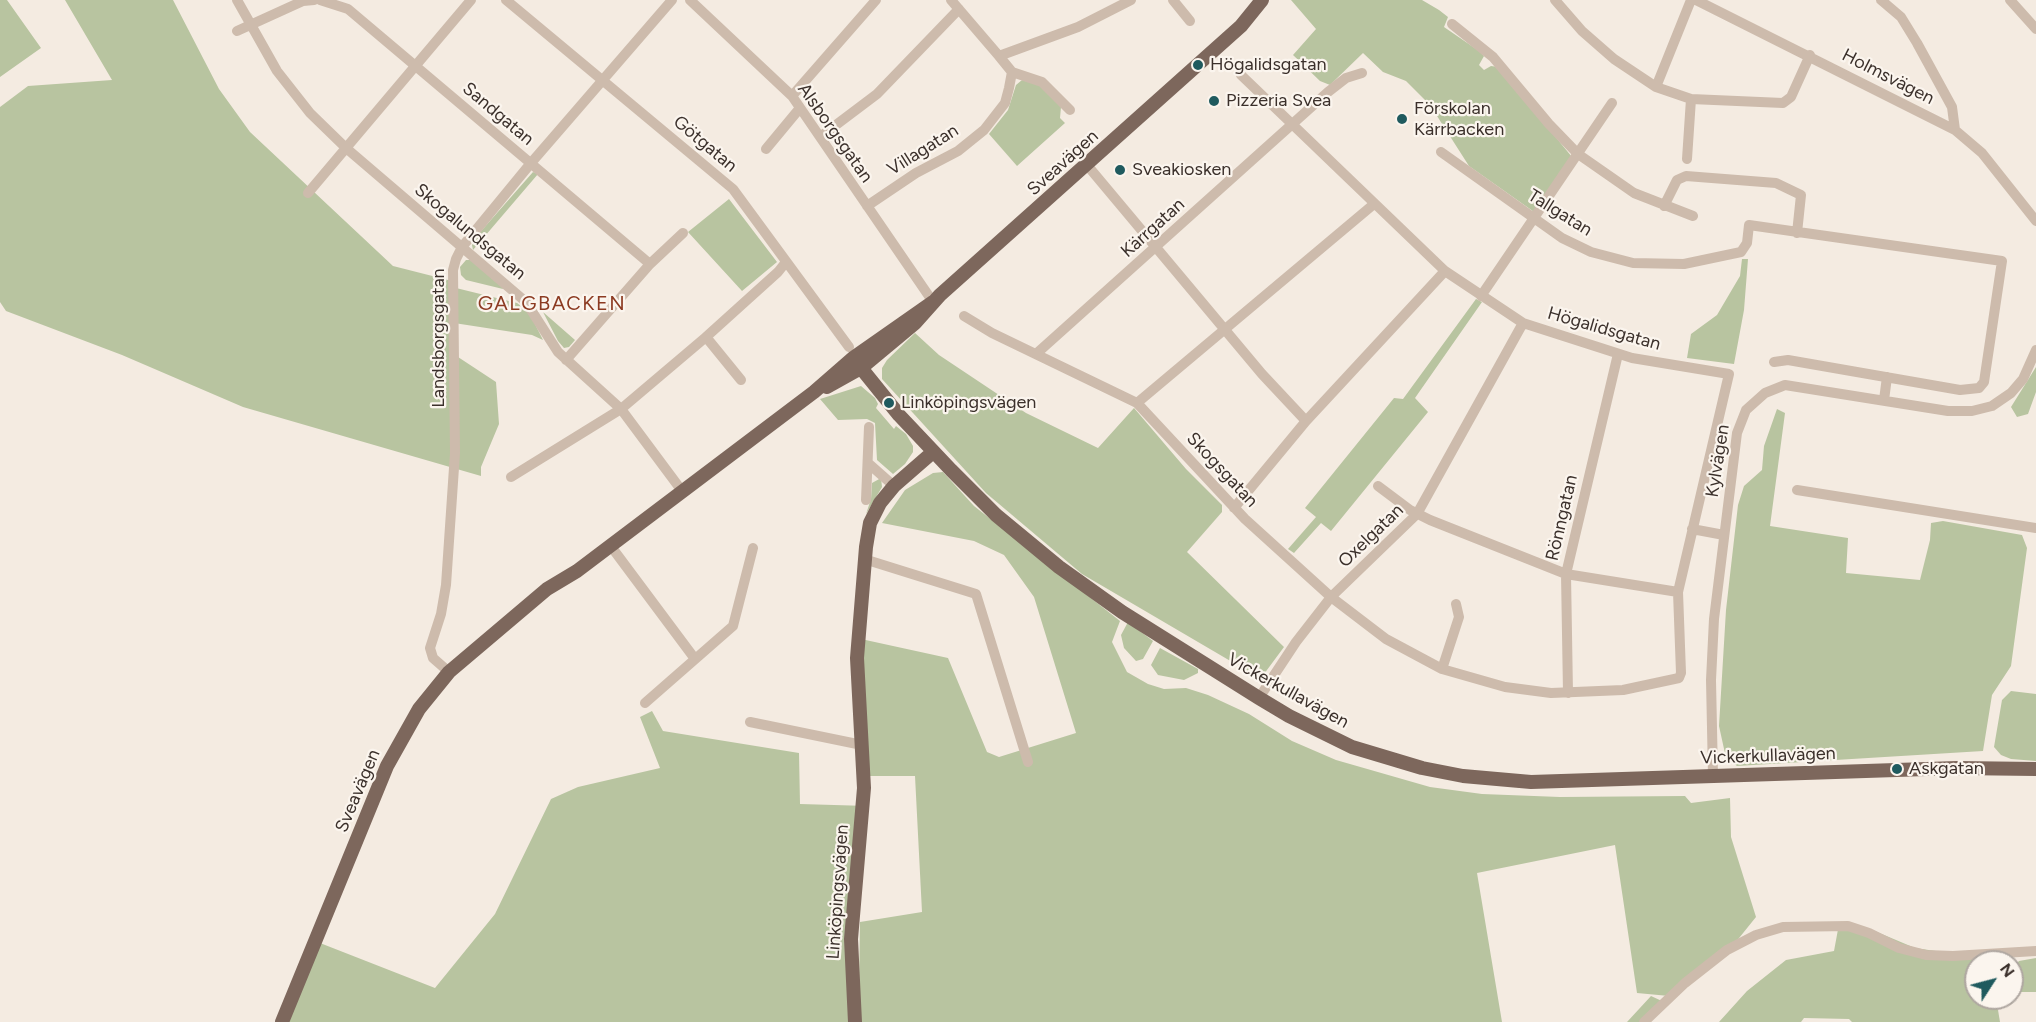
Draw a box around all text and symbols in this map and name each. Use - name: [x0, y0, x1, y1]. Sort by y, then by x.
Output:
- street label: Holmsvägen: [1838, 45, 1938, 109]
- place label: Högalidsgatan: [1210, 54, 1327, 76]
- marker: Högalidsgatan: [1191, 58, 1205, 72]
- street label: Sandgatan: [458, 78, 538, 150]
- street label: Alsborgsgatan: [793, 79, 877, 187]
- place label: Pizzeria Svea: [1226, 90, 1331, 112]
- marker: Pizzeria Svea: [1207, 94, 1221, 108]
- place label: Förskolan Kärrbacken: [1414, 98, 1504, 140]
- street label: Götgatan: [669, 111, 741, 177]
- marker: Förskolan Kärrbacken: [1395, 112, 1409, 126]
- street label: Villagatan: [884, 120, 962, 180]
- street label: Sveavägen: [1023, 126, 1103, 200]
- place label: Sveakiosken: [1132, 159, 1231, 181]
- marker: Sveakiosken: [1113, 163, 1127, 177]
- street label: Skogalundsgatan: [410, 179, 530, 285]
- street label: Tallgatan: [1524, 185, 1596, 241]
- street label: Kärrgatan: [1117, 194, 1189, 262]
- street label: Landsborgsgatan: [428, 268, 450, 408]
- district label: GALGBACKEN: [478, 292, 626, 316]
- street label: Högalidsgatan: [1545, 303, 1663, 355]
- place label: Linköpingsvägen: [901, 392, 1036, 414]
- marker: Linköpingsvägen: [882, 396, 896, 410]
- street label: Kylvägen: [1702, 423, 1734, 499]
- street label: Skogsgatan: [1182, 428, 1262, 512]
- street label: Rönngatan: [1542, 473, 1582, 563]
- street label: Oxelgatan: [1334, 500, 1408, 572]
- street label: Vickerkullavägen: [1223, 649, 1353, 733]
- street label: Vickerkullavägen: [1700, 743, 1836, 769]
- street label: Sveavägen: [331, 746, 385, 836]
- place label: Askgatan: [1909, 758, 1984, 780]
- marker: Askgatan: [1890, 762, 1904, 776]
- street label: Linköpingsvägen: [823, 824, 853, 960]
- north arrow: [1964, 950, 2024, 1010]
- text: N: [1996, 960, 2019, 981]

